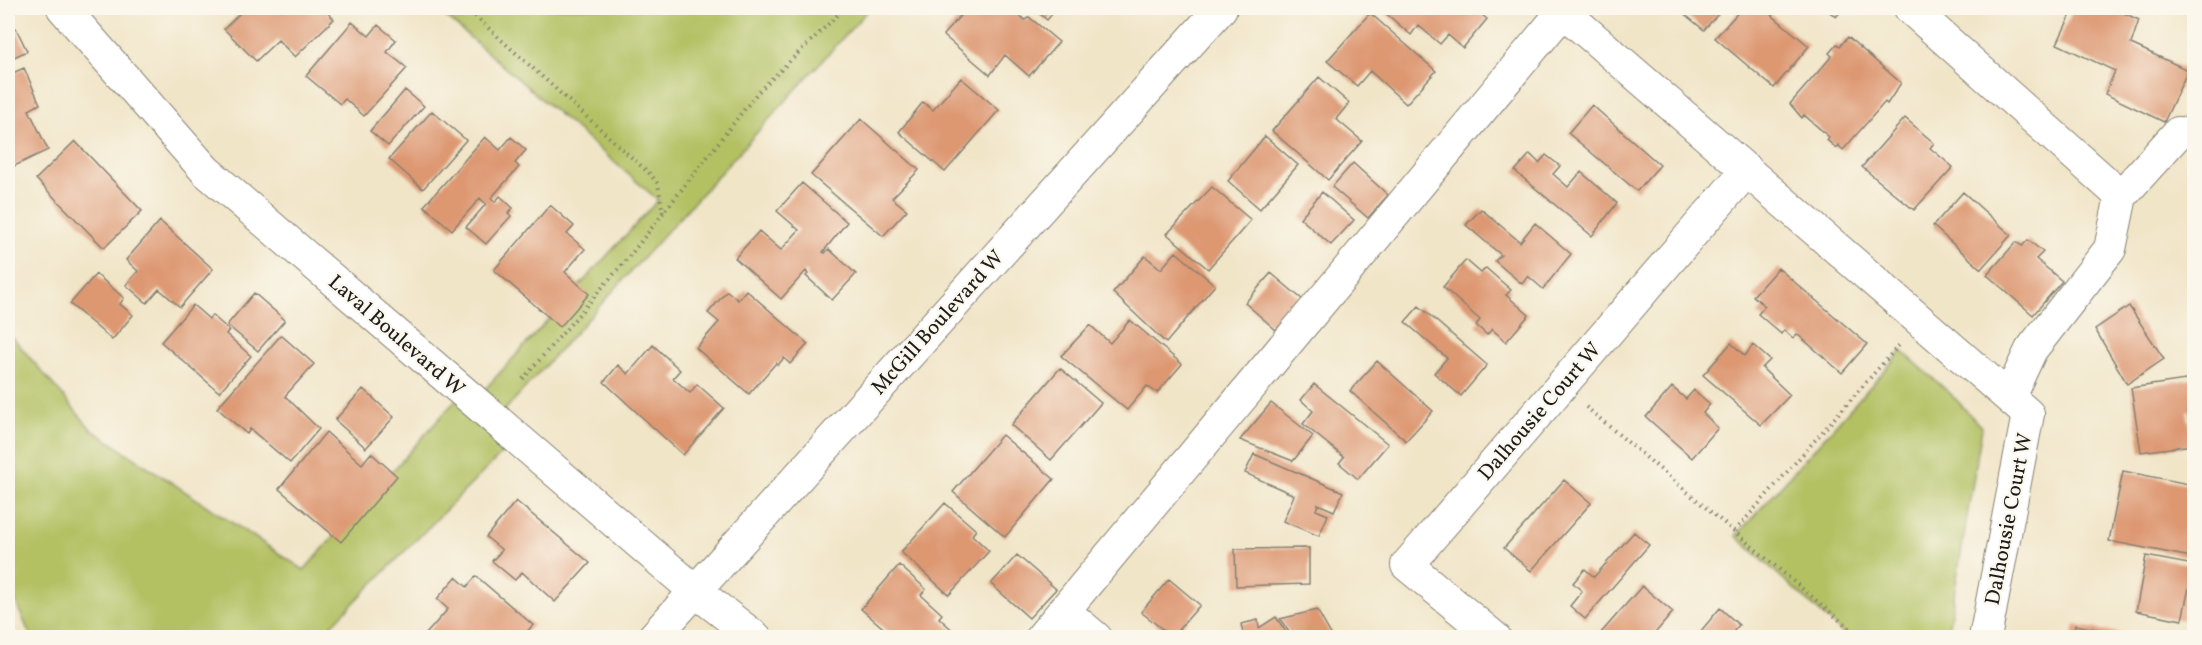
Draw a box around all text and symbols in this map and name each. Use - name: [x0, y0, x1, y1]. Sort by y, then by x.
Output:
- street label: McGill Boulevard W: [865, 244, 1011, 402]
- street label: Laval Boulevard W: [321, 269, 471, 404]
- street label: Dalhousie Court W: [1472, 337, 1608, 487]
- street label: Dalhousie Court W: [1979, 431, 2040, 608]

